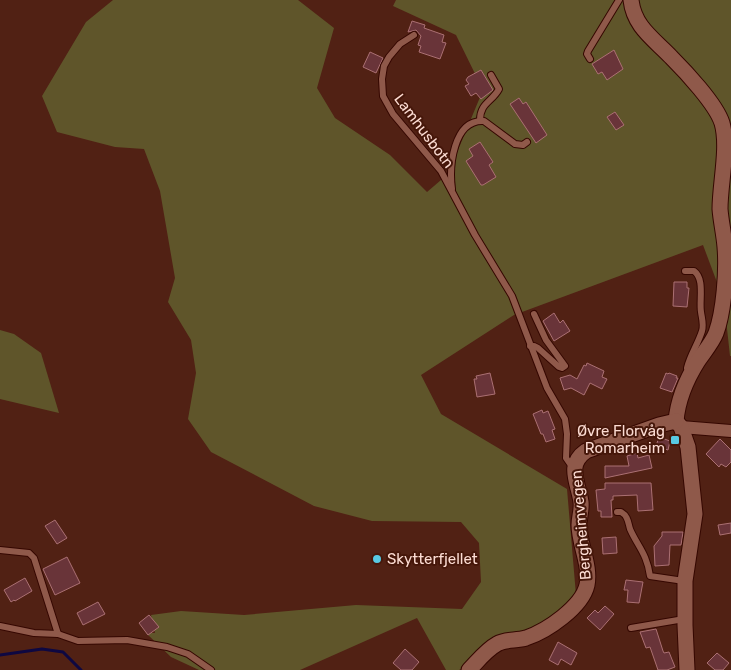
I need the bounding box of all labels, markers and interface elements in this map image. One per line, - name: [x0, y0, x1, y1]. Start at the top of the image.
- street label: Lamhusbotn: [390, 90, 458, 172]
- place label: Øvre Florvåg Romarheim: [577, 422, 665, 457]
- marker: Øvre Florvåg Romarheim: [669, 434, 681, 446]
- street label: Bergheimvegen: [567, 469, 595, 581]
- place label: Skytterfjellet: [387, 550, 478, 568]
- marker: Skytterfjellet: [371, 553, 383, 565]

